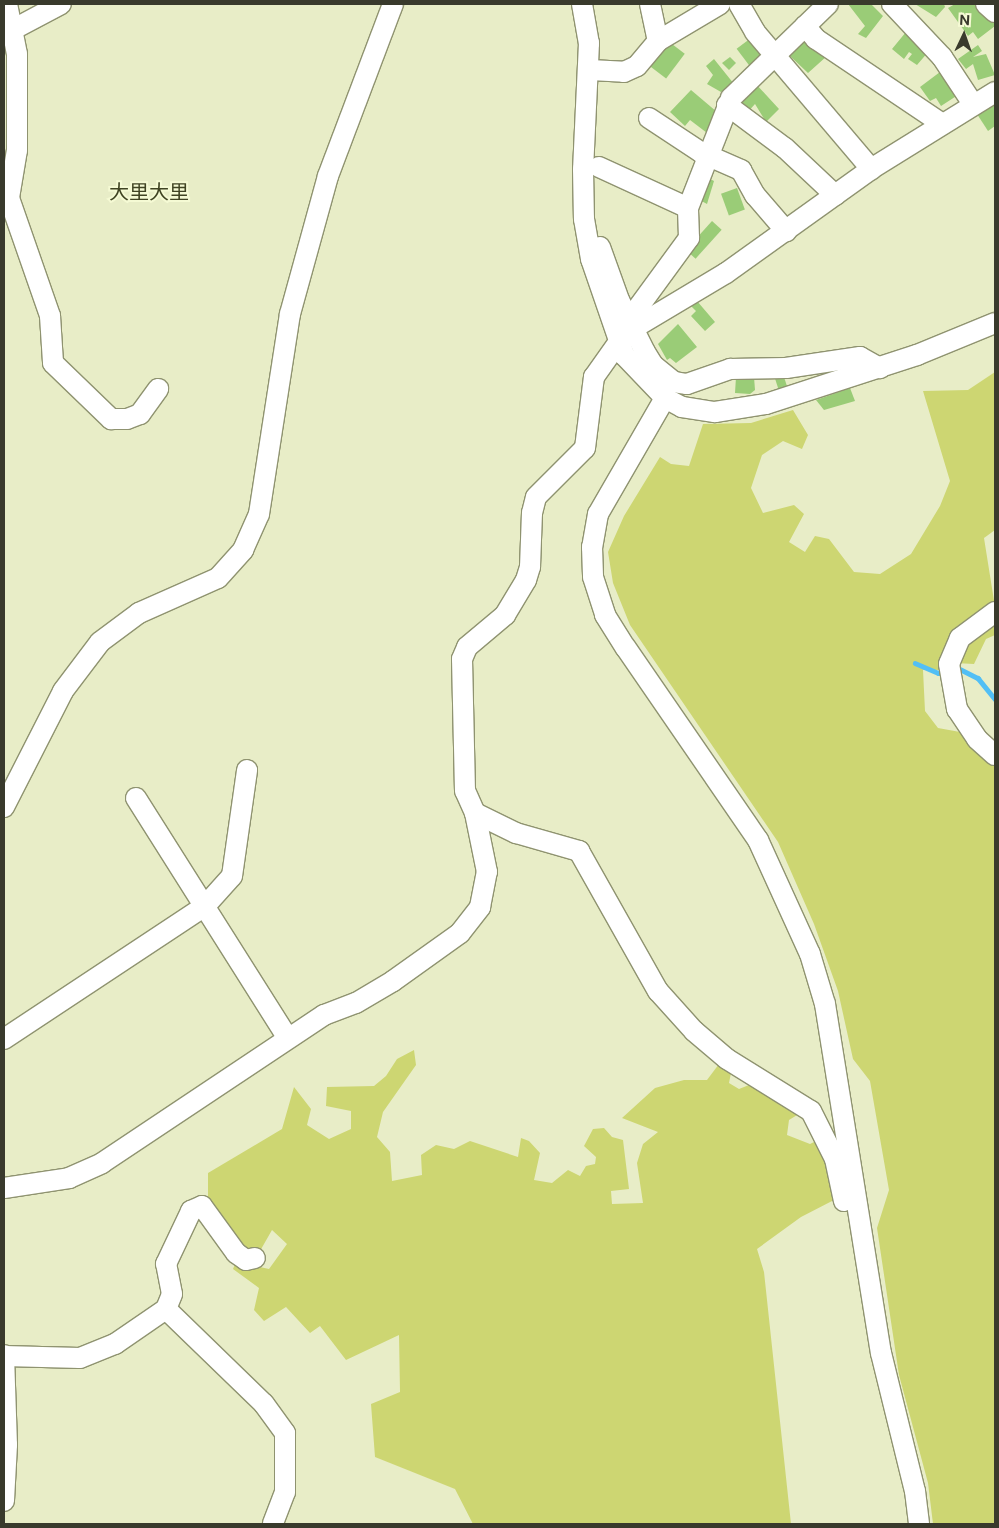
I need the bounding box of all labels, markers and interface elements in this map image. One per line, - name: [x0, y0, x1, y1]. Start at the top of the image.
- north arrow: [939, 10, 989, 60]
- text: N: [959, 12, 971, 28]
- district label: 大里大里: [109, 180, 189, 204]

